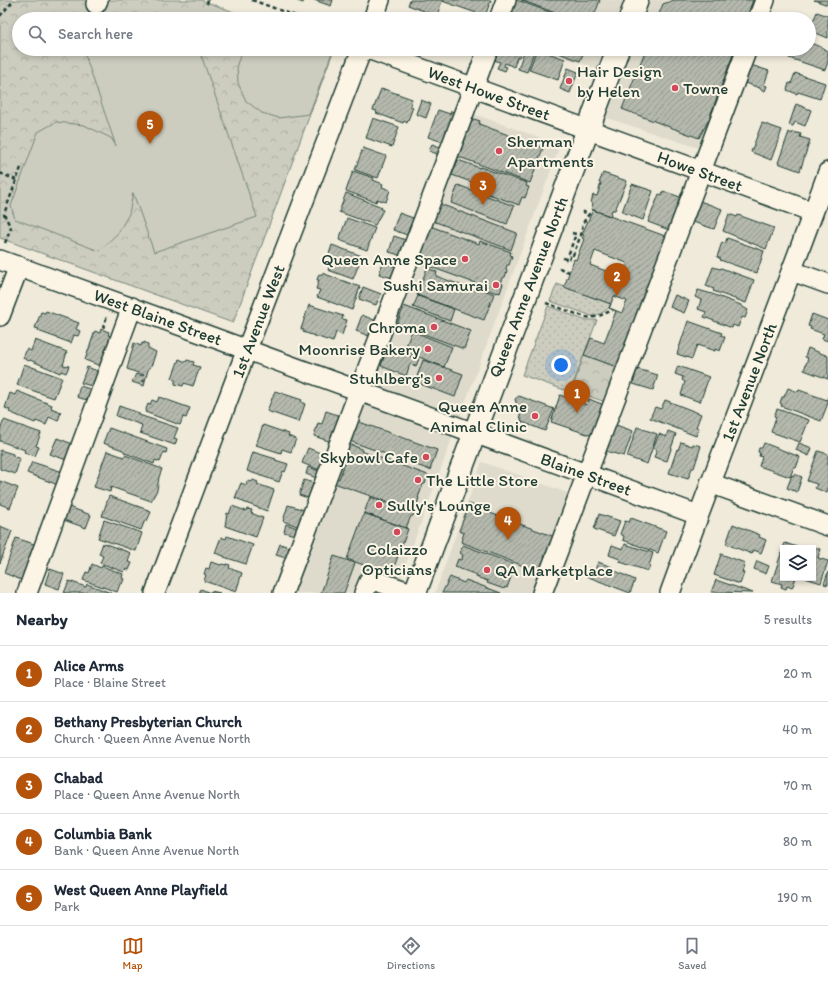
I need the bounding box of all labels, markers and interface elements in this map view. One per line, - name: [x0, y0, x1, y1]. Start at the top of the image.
- search box: [12, 12, 816, 56]
- icon: search: [26, 23, 48, 45]
- text: Search here: [58, 25, 133, 43]
- place label: Hair Design by Helen: [577, 61, 662, 101]
- street label: West Howe Street: [425, 62, 553, 124]
- marker: Hair Design by Helen: [564, 76, 574, 86]
- place label: Towne: [683, 78, 728, 98]
- marker: Towne: [670, 83, 680, 93]
- pin: 5: [137, 111, 163, 144]
- place label: Sherman Apartments: [507, 131, 594, 171]
- marker: Sherman Apartments: [494, 146, 504, 156]
- street label: Howe Street: [655, 146, 745, 196]
- pin: 3: [470, 172, 496, 205]
- street label: Queen Anne Avenue North: [484, 193, 572, 380]
- place label: Queen Anne Space: [321, 249, 457, 269]
- marker: Queen Anne Space: [460, 254, 470, 264]
- street label: 1st Avenue West: [227, 262, 289, 380]
- pin: 2: [604, 263, 630, 296]
- place label: Sushi Samurai: [383, 275, 488, 295]
- marker: Sushi Samurai: [491, 280, 501, 290]
- street label: West Blaine Street: [91, 285, 225, 349]
- place label: Chroma: [368, 317, 426, 337]
- street label: 1st Avenue North: [717, 319, 781, 444]
- marker: Chroma: [429, 322, 439, 332]
- place label: Moonrise Bakery: [299, 339, 420, 359]
- marker: Moonrise Bakery: [423, 344, 433, 354]
- your location: [551, 355, 571, 375]
- place label: Stuhlberg's: [349, 368, 431, 388]
- marker: Stuhlberg's: [434, 373, 444, 383]
- pin: 1: [564, 380, 590, 413]
- place label: Queen Anne Animal Clinic: [430, 396, 527, 436]
- marker: Queen Anne Animal Clinic: [530, 411, 540, 421]
- place label: Skybowl Cafe: [320, 447, 418, 467]
- street label: Blaine Street: [538, 448, 635, 500]
- marker: Skybowl Cafe: [421, 452, 431, 462]
- place label: The Little Store: [426, 470, 538, 490]
- marker: The Little Store: [413, 475, 423, 485]
- place label: Sully's Lounge: [387, 495, 491, 515]
- marker: Sully's Lounge: [374, 500, 384, 510]
- pin: 4: [495, 507, 521, 540]
- marker: Colaizzo Opticians: [392, 527, 402, 537]
- place label: Colaizzo Opticians: [362, 539, 432, 579]
- map controls: [780, 545, 816, 581]
- button: layers: [780, 545, 816, 581]
- place label: QA Marketplace: [495, 560, 613, 580]
- marker: QA Marketplace: [482, 565, 492, 575]
- text: Nearby: [16, 609, 68, 629]
- text: 5 results: [764, 612, 812, 627]
- text: Alice Arms: [54, 657, 124, 675]
- text: 1: [26, 666, 32, 681]
- text: 20 m: [783, 666, 812, 681]
- text: Place · Blaine Street: [54, 675, 166, 690]
- text: Bethany Presbyterian Church: [54, 713, 242, 731]
- text: 2: [26, 722, 32, 737]
- text: 40 m: [782, 722, 812, 737]
- text: Church · Queen Anne Avenue North: [54, 731, 250, 746]
- text: Chabad: [54, 769, 103, 787]
- text: 3: [25, 778, 33, 793]
- text: 70 m: [784, 778, 812, 793]
- text: Place · Queen Anne Avenue North: [54, 787, 240, 802]
- text: Columbia Bank: [54, 825, 152, 843]
- text: 4: [25, 834, 33, 849]
- text: 80 m: [783, 834, 812, 849]
- text: Bank · Queen Anne Avenue North: [54, 843, 239, 858]
- text: West Queen Anne Playfield: [54, 881, 228, 899]
- text: 5: [26, 890, 32, 905]
- text: 190 m: [777, 890, 812, 905]
- text: Park: [54, 899, 80, 914]
- tab: Map: [122, 935, 144, 972]
- tab: Directions: [387, 935, 435, 972]
- tab: Saved: [678, 935, 706, 972]

